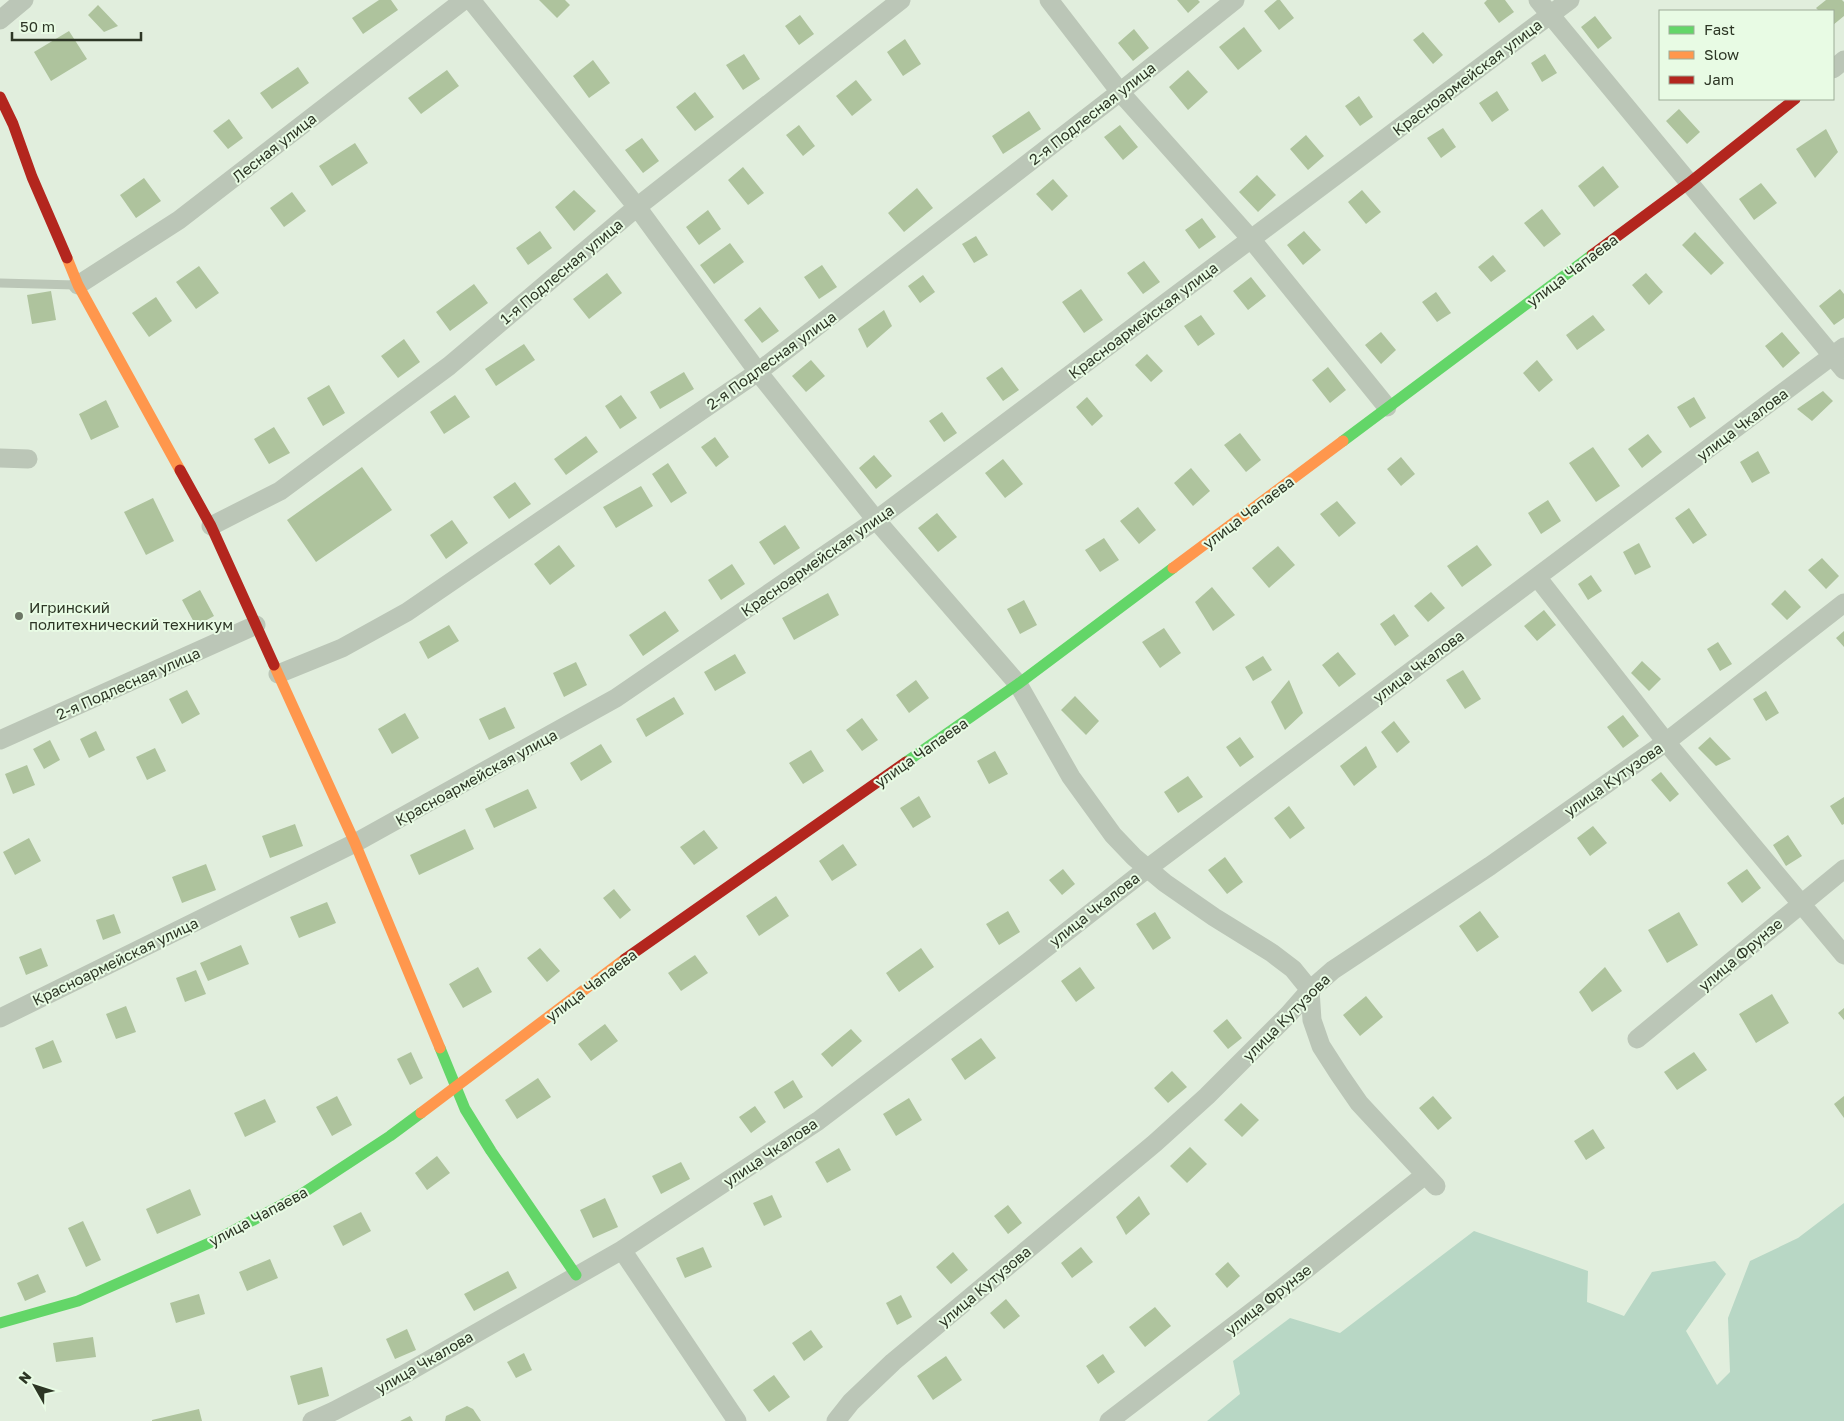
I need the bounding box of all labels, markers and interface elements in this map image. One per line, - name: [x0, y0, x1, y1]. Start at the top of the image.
- scale bar: [12, 10, 141, 42]
- legend: [1659, 10, 1834, 100]
- street label: Красноармейская улица: [1389, 15, 1545, 139]
- text: 50 m: [20, 17, 55, 35]
- text: Fast: [1704, 20, 1735, 38]
- text: Slow: [1704, 45, 1739, 63]
- street label: 2-я Подлесная улица: [1025, 58, 1159, 168]
- text: Jam: [1704, 70, 1734, 88]
- street label: Лесная улица: [228, 109, 320, 185]
- street label: 1-я Подлесная улица: [496, 215, 626, 327]
- street label: улица Чапаева: [1523, 230, 1621, 310]
- street label: Красноармейская улица: [1065, 258, 1221, 382]
- street label: 2-я Подлесная улица: [703, 307, 839, 413]
- street label: улица Чкалова: [1693, 384, 1791, 464]
- street label: улица Чапаева: [1199, 472, 1297, 552]
- street label: Красноармейская улица: [737, 500, 897, 620]
- place label: Игринский политехнический техникум: [29, 598, 233, 633]
- marker: Игринский политехнический техникум: [13, 610, 25, 622]
- street label: улица Чкалова: [1369, 626, 1467, 706]
- street label: 2-я Подлесная улица: [53, 643, 203, 723]
- street label: улица Чапаева: [871, 713, 971, 791]
- street label: Красноармейская улица: [392, 725, 560, 829]
- street label: улица Кутузова: [1560, 738, 1666, 820]
- street label: улица Чкалова: [1045, 868, 1143, 950]
- street label: Красноармейская улица: [29, 913, 201, 1009]
- street label: улица Фрунзе: [1695, 914, 1786, 994]
- street label: улица Чапаева: [542, 945, 640, 1025]
- street label: улица Кутузова: [1239, 970, 1333, 1064]
- street label: улица Чкалова: [720, 1114, 820, 1190]
- street label: улица Чапаева: [205, 1182, 311, 1250]
- street label: улица Кутузова: [934, 1242, 1034, 1330]
- street label: улица Фрунзе: [1222, 1260, 1315, 1338]
- street label: улица Чкалова: [372, 1327, 476, 1397]
- north arrow: [10, 1361, 60, 1411]
- text: N: [15, 1368, 34, 1387]

